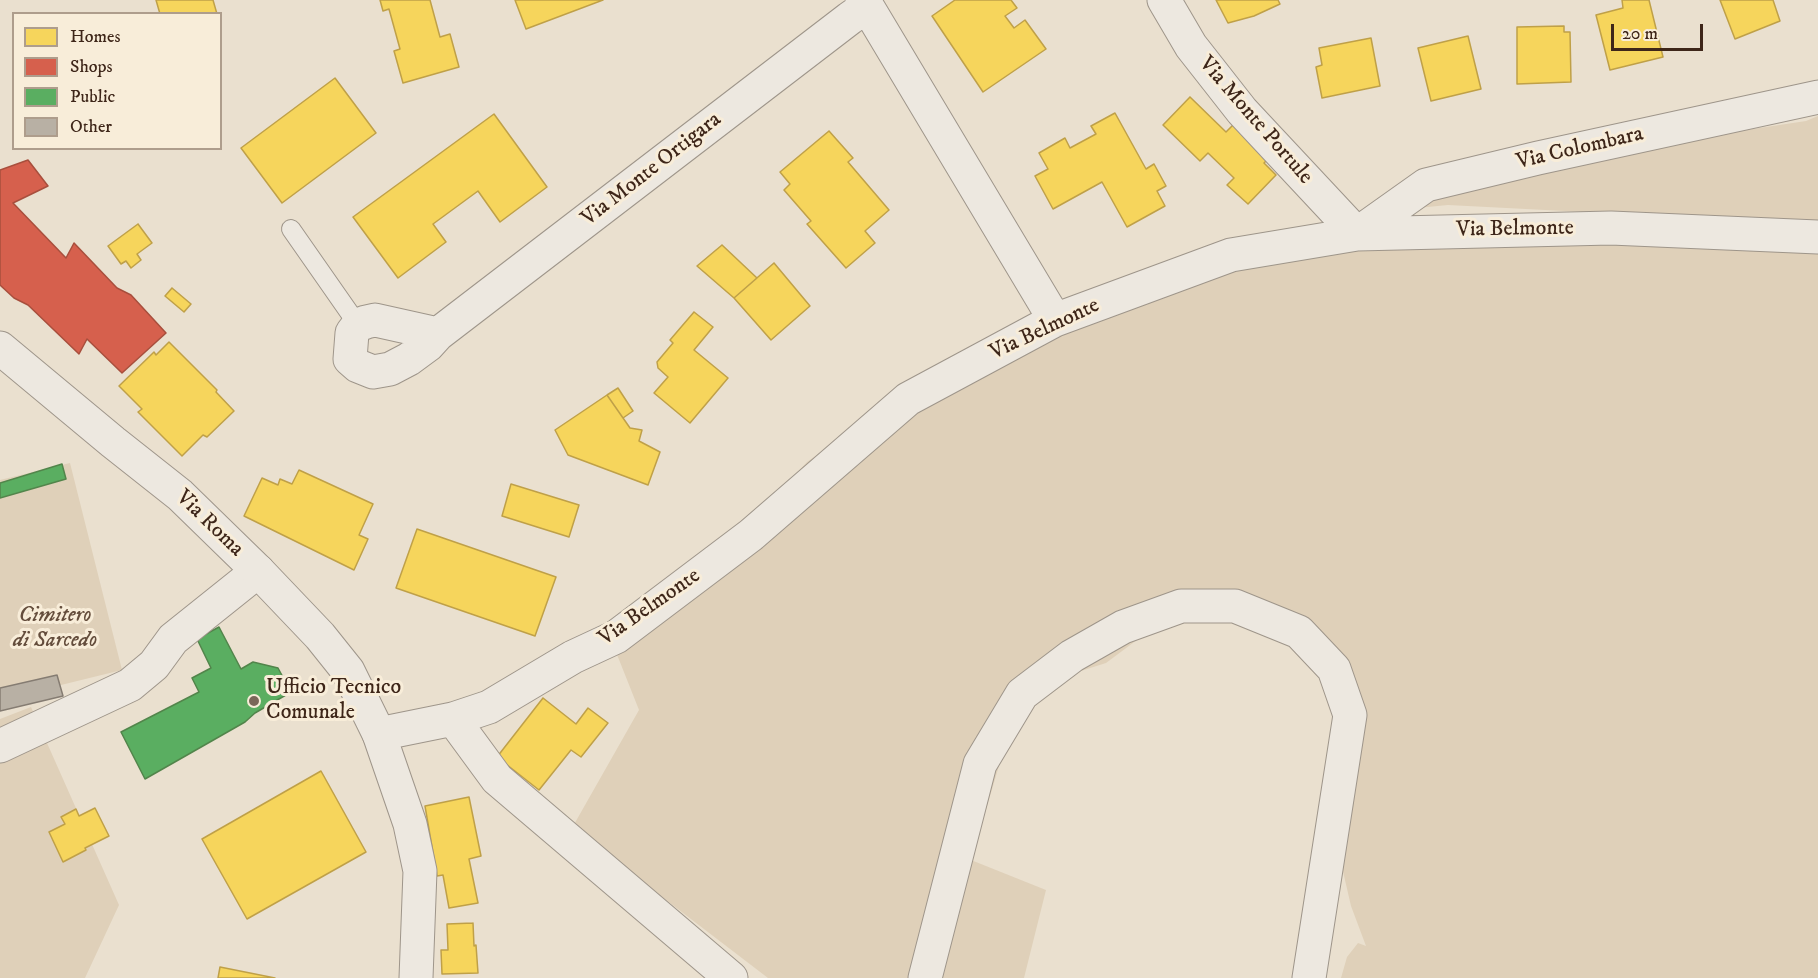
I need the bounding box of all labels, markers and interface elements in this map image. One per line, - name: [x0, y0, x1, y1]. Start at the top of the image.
- legend: [12, 12, 222, 150]
- scale bar: [1614, 12, 1706, 50]
- text: 20 m: [1622, 23, 1658, 45]
- text: Homes: [70, 26, 121, 48]
- street label: Via Monte Portule: [1192, 52, 1318, 190]
- text: Shops: [70, 56, 113, 78]
- text: Public: [70, 86, 115, 108]
- street label: Via Monte Ortigara: [577, 107, 727, 233]
- text: Other: [70, 116, 112, 138]
- street label: Via Colombara: [1514, 122, 1646, 176]
- street label: Via Belmonte: [1456, 216, 1574, 244]
- street label: Via Belmonte: [986, 293, 1104, 367]
- street label: Via Roma: [169, 485, 249, 563]
- street label: Via Belmonte: [594, 563, 706, 653]
- park label: Cimitero di Sarcedo: [13, 603, 97, 654]
- place label: Ufficio Tecnico Comunale: [266, 675, 401, 726]
- marker: Ufficio Tecnico Comunale: [247, 694, 261, 708]

